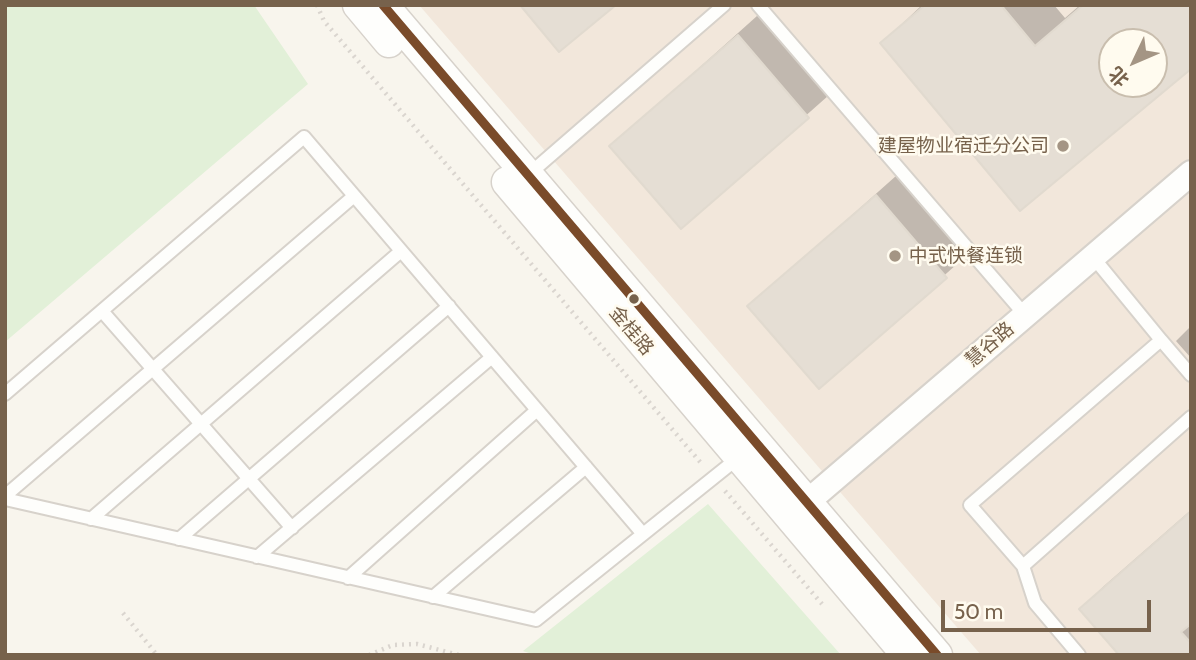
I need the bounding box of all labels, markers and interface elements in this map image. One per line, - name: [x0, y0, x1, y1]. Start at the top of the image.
- north arrow: [1098, 28, 1168, 98]
- text: 北: [1104, 62, 1134, 91]
- place label: 建屋物业宿迁分公司: [878, 135, 1049, 157]
- marker: 建屋物业宿迁分公司: [1055, 138, 1071, 154]
- place label: 中式快餐连锁: [909, 245, 1023, 267]
- marker: 中式快餐连锁: [887, 248, 903, 264]
- unlabelled marker: [627, 292, 641, 306]
- street label: 金桂路: [604, 302, 658, 360]
- street label: 慧谷路: [961, 318, 1019, 372]
- scale bar: [944, 586, 1154, 630]
- text: 50 m: [954, 599, 1003, 624]

